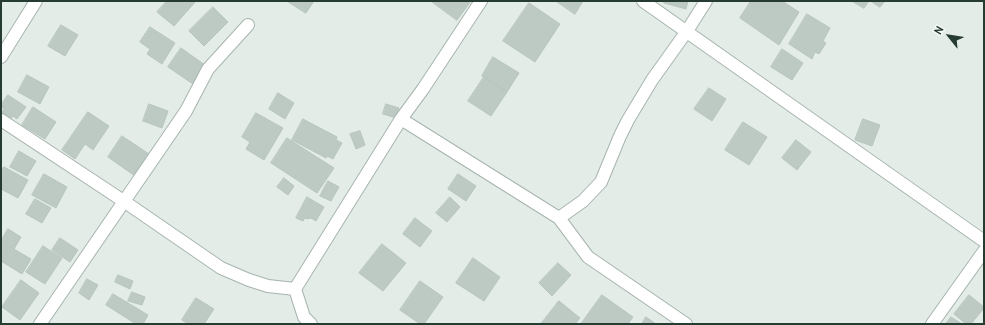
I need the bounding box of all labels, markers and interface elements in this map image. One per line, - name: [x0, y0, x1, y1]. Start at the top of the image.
- north arrow: [929, 16, 969, 56]
- text: N: [931, 23, 946, 37]

